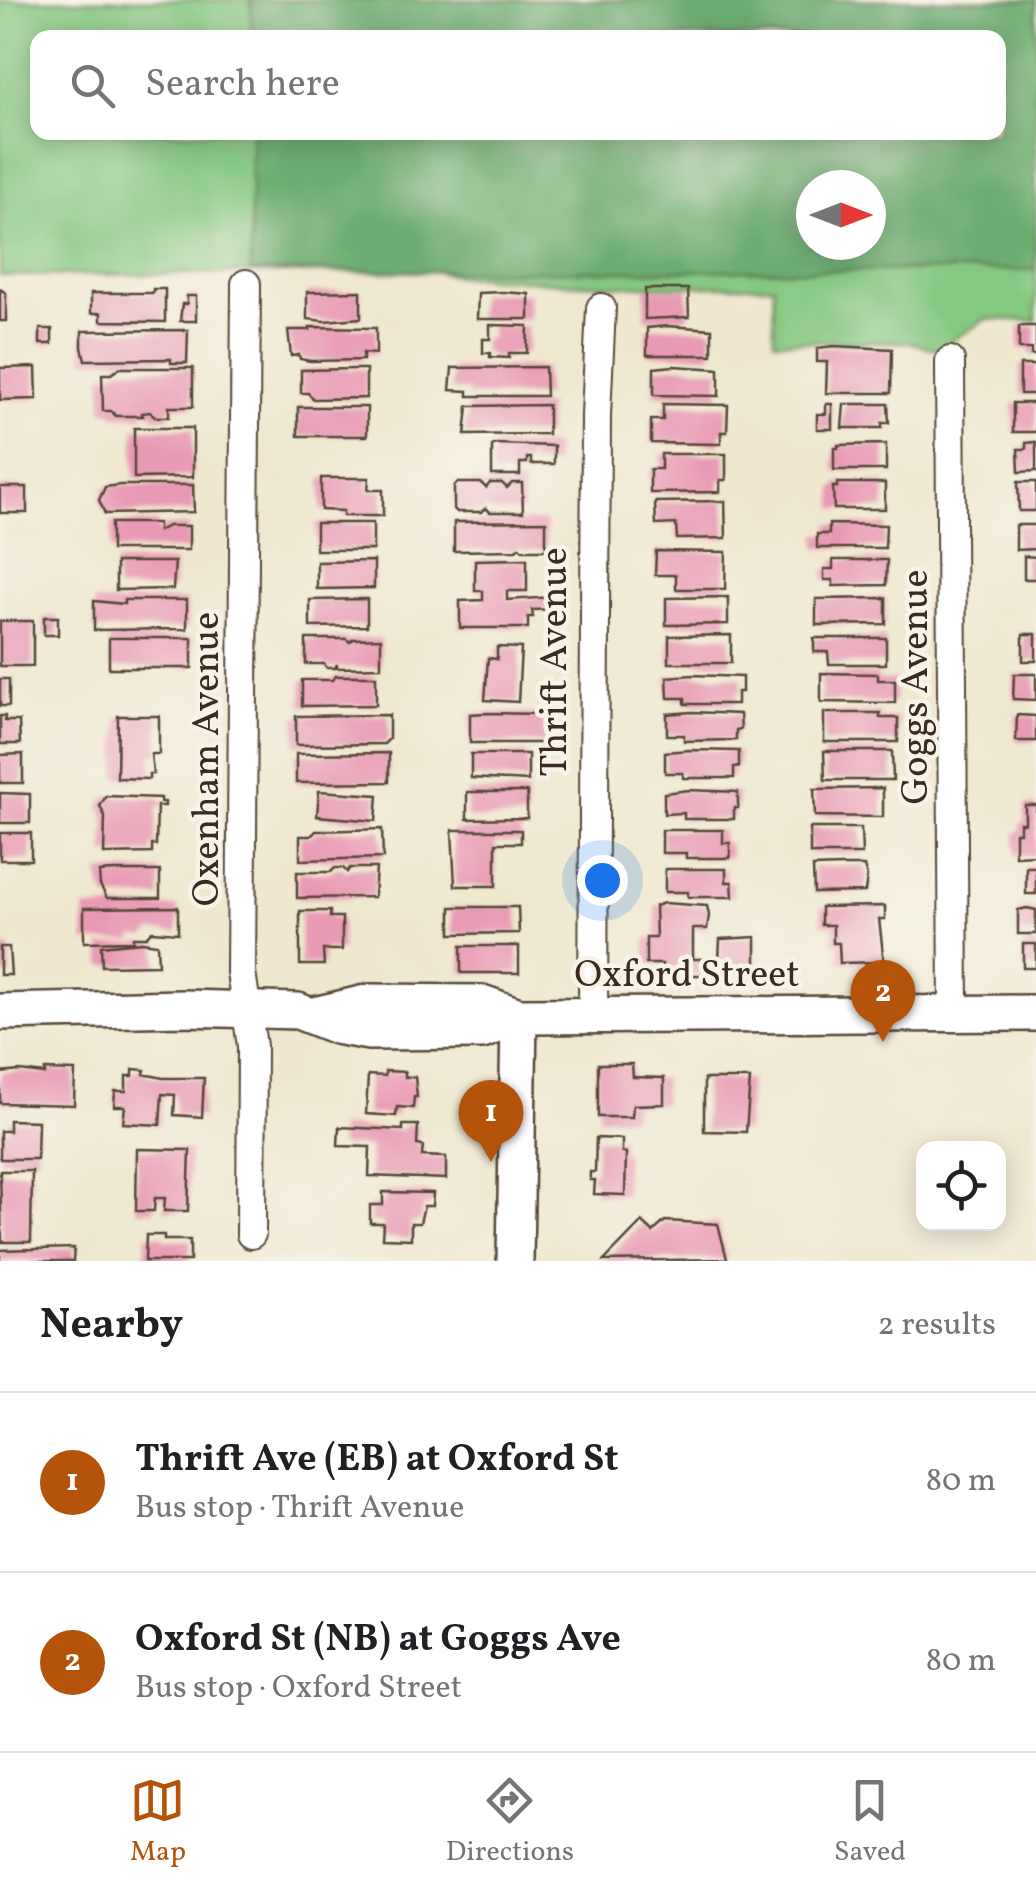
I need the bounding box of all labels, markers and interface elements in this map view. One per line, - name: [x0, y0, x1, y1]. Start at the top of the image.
- search box: [30, 30, 1006, 140]
- icon: search: [65, 58, 120, 113]
- text: Search here: [145, 59, 340, 112]
- north arrow: [796, 170, 886, 260]
- street label: Thrift Avenue: [530, 547, 583, 777]
- street label: Goggs Avenue: [891, 570, 944, 805]
- street label: Oxenham Avenue: [182, 612, 235, 906]
- your location: [577, 855, 628, 906]
- street label: Oxford Street: [574, 950, 800, 1003]
- pin: 2: [850, 960, 916, 1042]
- pin: 1: [458, 1080, 524, 1162]
- map controls: [916, 1141, 1006, 1231]
- button: locate: [916, 1141, 1006, 1231]
- text: Nearby: [40, 1297, 183, 1356]
- text: 2 results: [878, 1304, 996, 1348]
- text: Thrift Ave (EB) at Oxford St: [135, 1434, 618, 1487]
- text: 1: [66, 1460, 79, 1504]
- text: 80 m: [926, 1460, 996, 1504]
- text: Bus stop · Thrift Avenue: [135, 1487, 464, 1531]
- text: Oxford St (NB) at Goggs Ave: [135, 1614, 621, 1667]
- text: 2: [64, 1640, 81, 1684]
- text: 80 m: [926, 1640, 996, 1684]
- text: Bus stop · Oxford Street: [135, 1667, 462, 1711]
- tab: Map: [130, 1773, 186, 1872]
- tab: Directions: [446, 1773, 574, 1872]
- tab: Saved: [834, 1773, 906, 1872]

